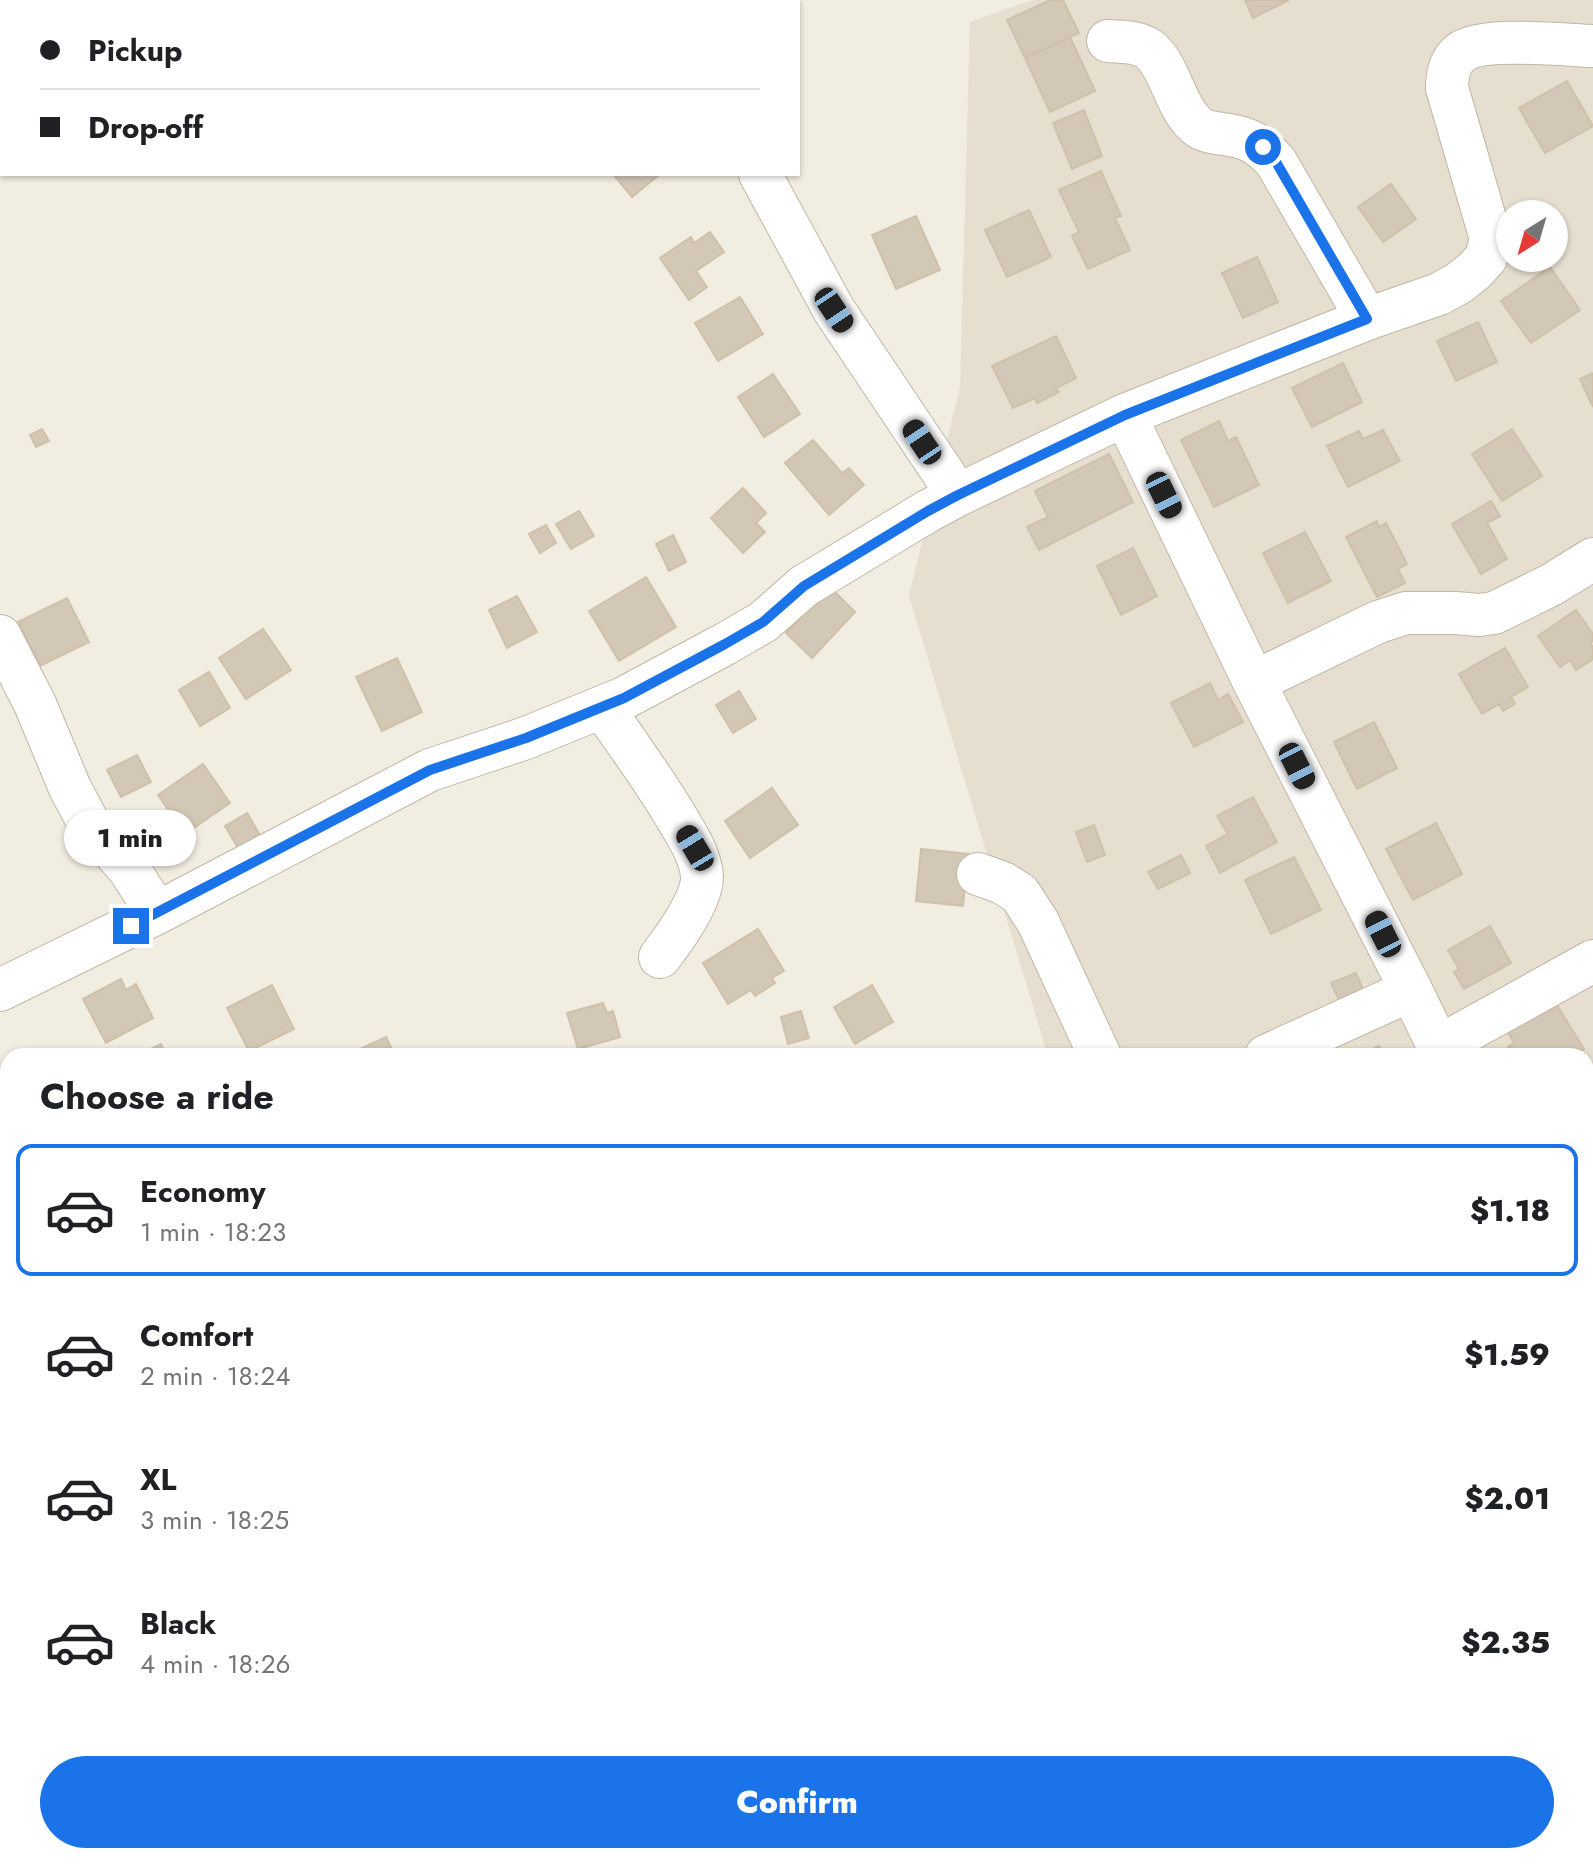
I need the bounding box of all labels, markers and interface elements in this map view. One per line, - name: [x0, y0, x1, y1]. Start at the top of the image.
- text: Pickup: [88, 29, 183, 72]
- text: Drop-off: [88, 106, 203, 149]
- route start: [1245, 129, 1281, 165]
- north arrow: [1496, 200, 1568, 272]
- map controls: [1496, 200, 1568, 272]
- car: [811, 283, 857, 337]
- car: [899, 415, 945, 469]
- car: [1143, 468, 1185, 522]
- car: [1275, 739, 1319, 793]
- callout: 1 min: [65, 810, 197, 866]
- text: 1 min: [97, 819, 163, 857]
- car: [672, 821, 718, 875]
- car: [1361, 907, 1405, 961]
- route end: [113, 908, 149, 944]
- text: Choose a ride: [40, 1070, 274, 1122]
- text: Economy: [140, 1170, 266, 1213]
- icon: car: [44, 1174, 116, 1246]
- text: $1.18: [1470, 1189, 1550, 1232]
- text: 1 min · 18:23: [140, 1213, 286, 1251]
- text: Comfort: [140, 1314, 253, 1357]
- icon: car: [44, 1318, 116, 1390]
- text: $1.59: [1464, 1333, 1550, 1376]
- text: 2 min · 18:24: [140, 1357, 290, 1395]
- text: XL: [140, 1458, 176, 1501]
- icon: car: [44, 1462, 116, 1534]
- text: $2.01: [1464, 1477, 1550, 1520]
- text: 3 min · 18:25: [140, 1501, 289, 1539]
- text: Black: [140, 1602, 216, 1645]
- icon: car: [44, 1606, 116, 1678]
- text: $2.35: [1461, 1621, 1550, 1664]
- text: 4 min · 18:26: [140, 1645, 291, 1683]
- button: Confirm: [40, 1756, 1554, 1848]

